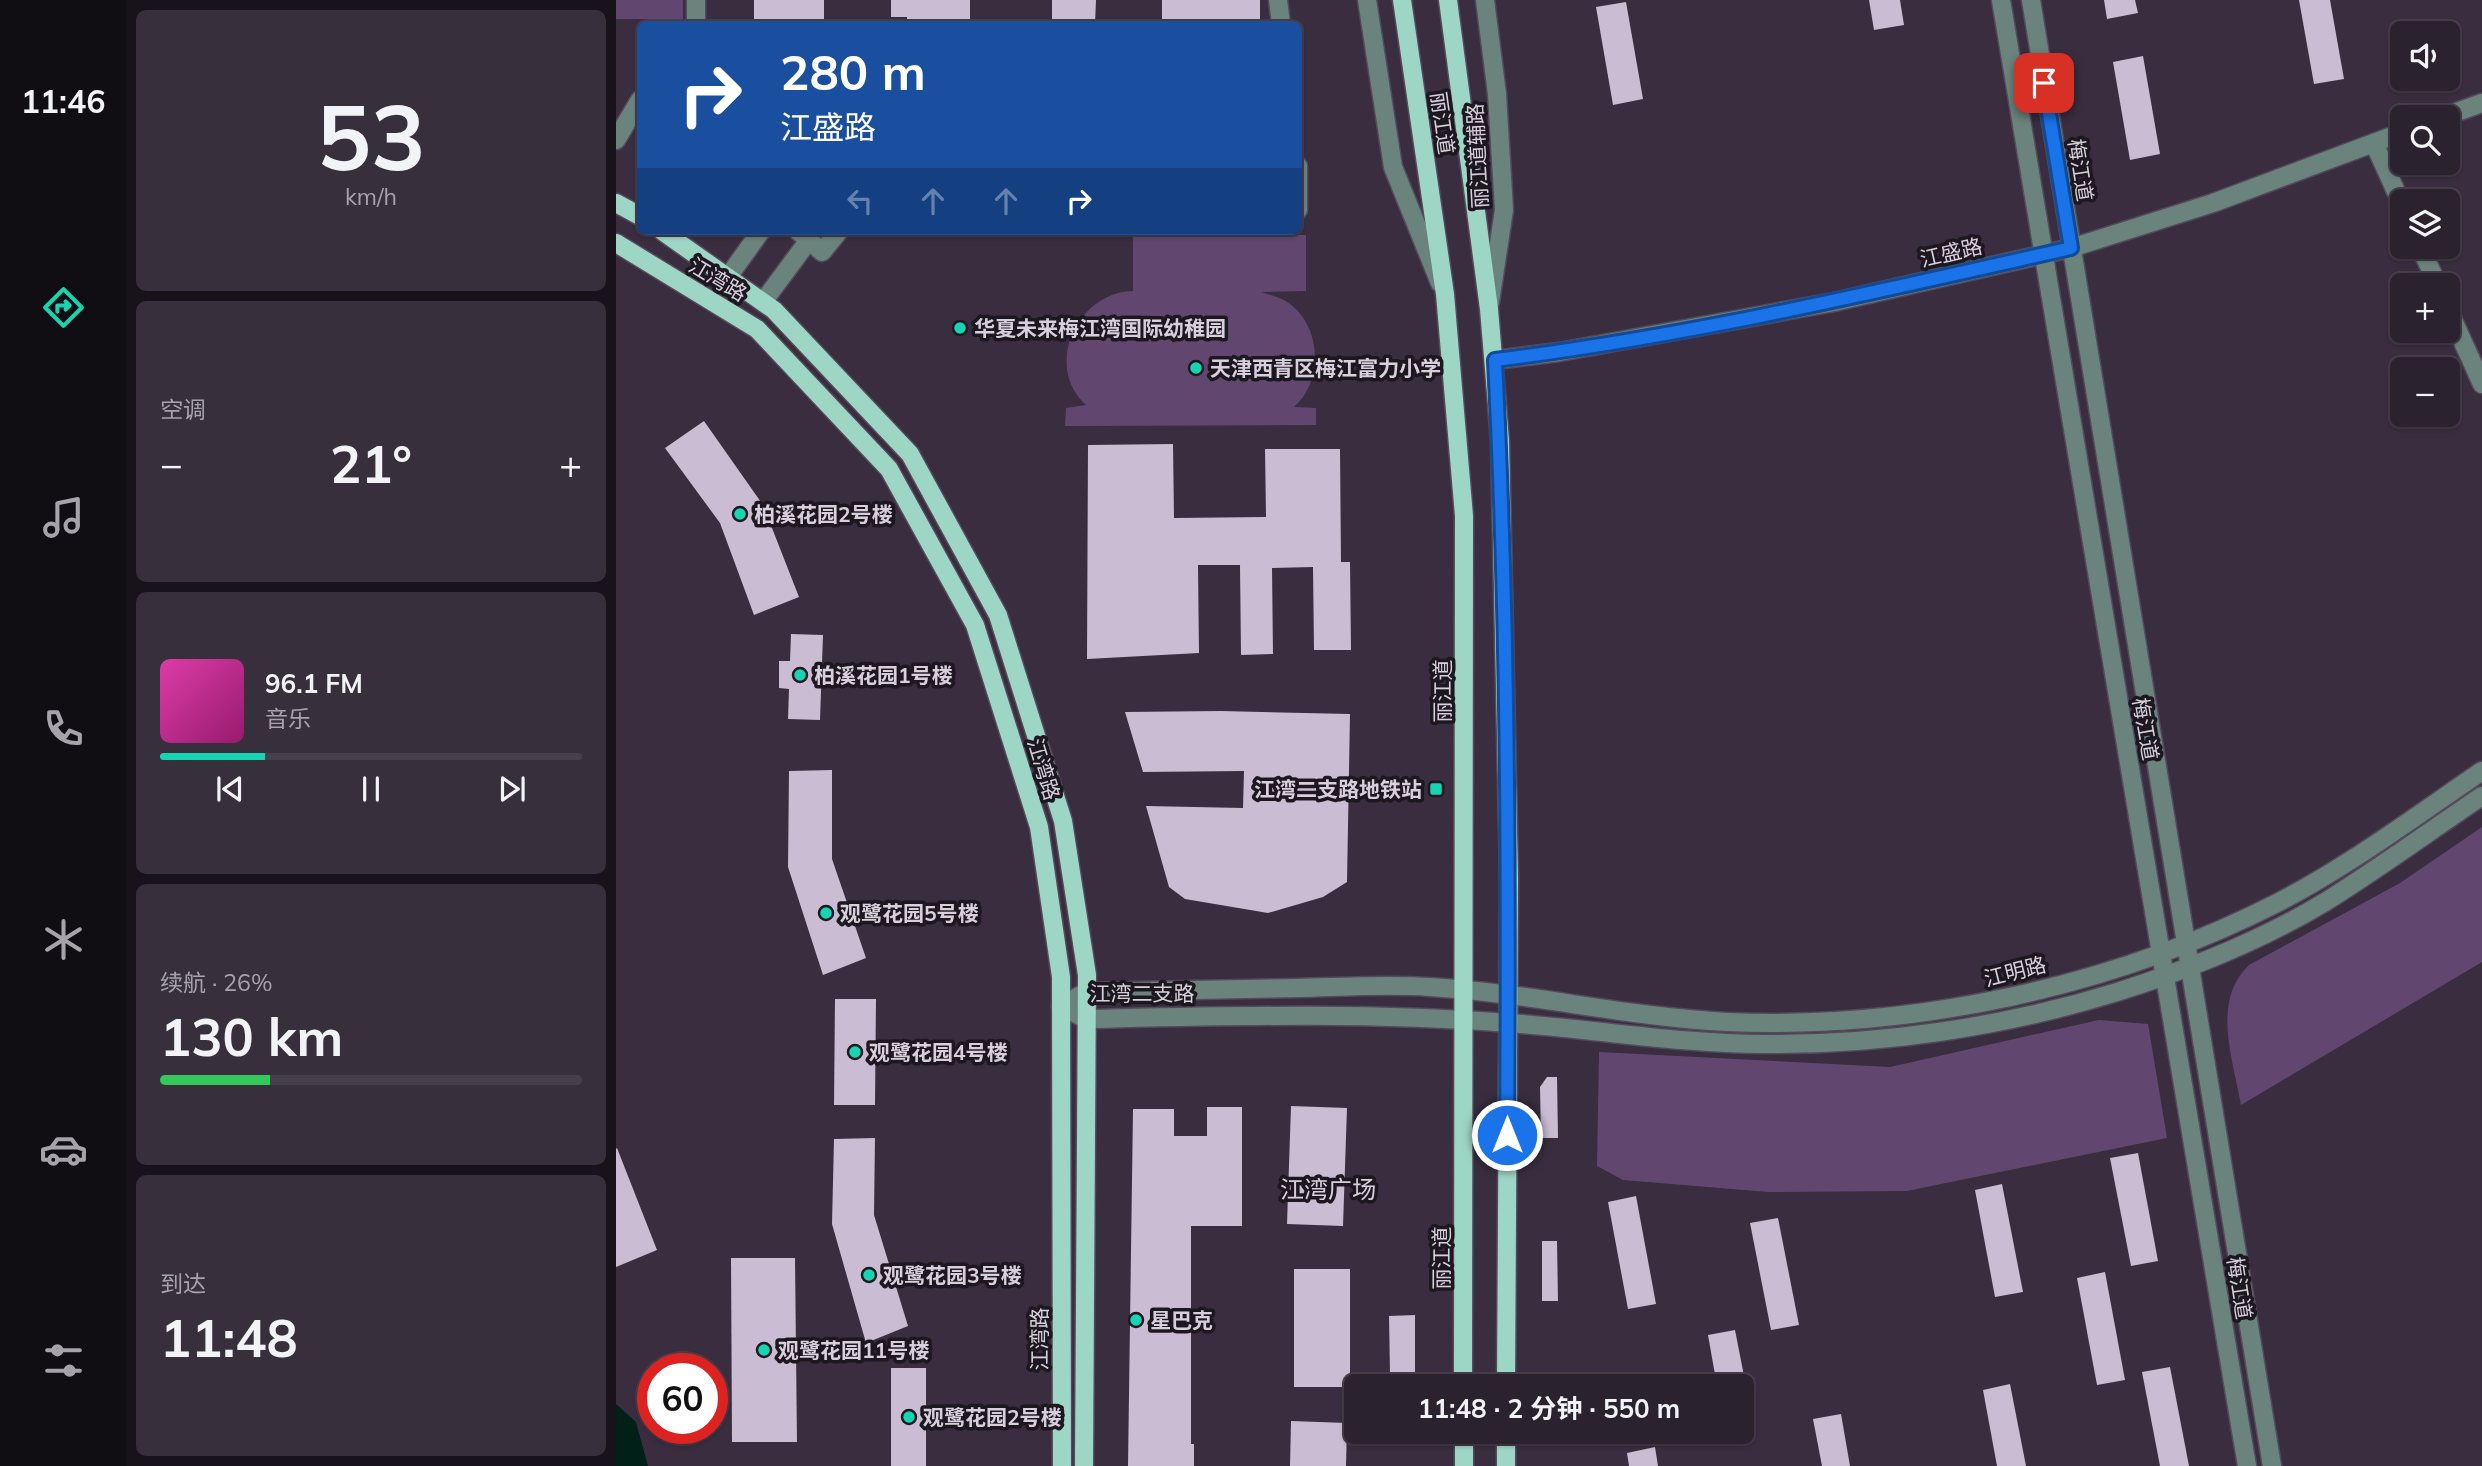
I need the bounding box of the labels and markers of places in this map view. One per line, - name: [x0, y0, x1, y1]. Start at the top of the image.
- pin: [2014, 53, 2074, 113]
- place label: 华夏未来梅江湾国际幼稚园: [974, 315, 1226, 341]
- marker: 华夏未来梅江湾国际幼稚园: [952, 320, 968, 336]
- place label: 天津西青区梅江富力小学: [1210, 355, 1441, 381]
- marker: 天津西青区梅江富力小学: [1188, 360, 1204, 376]
- place label: 柏溪花园2号楼: [754, 501, 893, 527]
- marker: 柏溪花园2号楼: [732, 506, 748, 522]
- place label: 柏溪花园1号楼: [814, 662, 953, 688]
- marker: 柏溪花园1号楼: [792, 667, 808, 683]
- place label: 江湾二支路地铁站: [1254, 776, 1422, 802]
- marker: 江湾二支路地铁站: [1428, 781, 1444, 797]
- place label: 观鹭花园5号楼: [840, 900, 979, 926]
- marker: 观鹭花园5号楼: [818, 905, 834, 921]
- place label: 观鹭花园4号楼: [869, 1039, 1008, 1065]
- marker: 观鹭花园4号楼: [847, 1044, 863, 1060]
- place label: 观鹭花园3号楼: [883, 1262, 1022, 1288]
- marker: 观鹭花园3号楼: [861, 1267, 877, 1283]
- place label: 星巴克: [1150, 1307, 1213, 1333]
- marker: 星巴克: [1128, 1312, 1144, 1328]
- place label: 观鹭花园11号楼: [778, 1337, 929, 1363]
- marker: 观鹭花园11号楼: [756, 1342, 772, 1358]
- place label: 观鹭花园2号楼: [923, 1404, 1062, 1430]
- marker: 观鹭花园2号楼: [901, 1409, 917, 1425]

